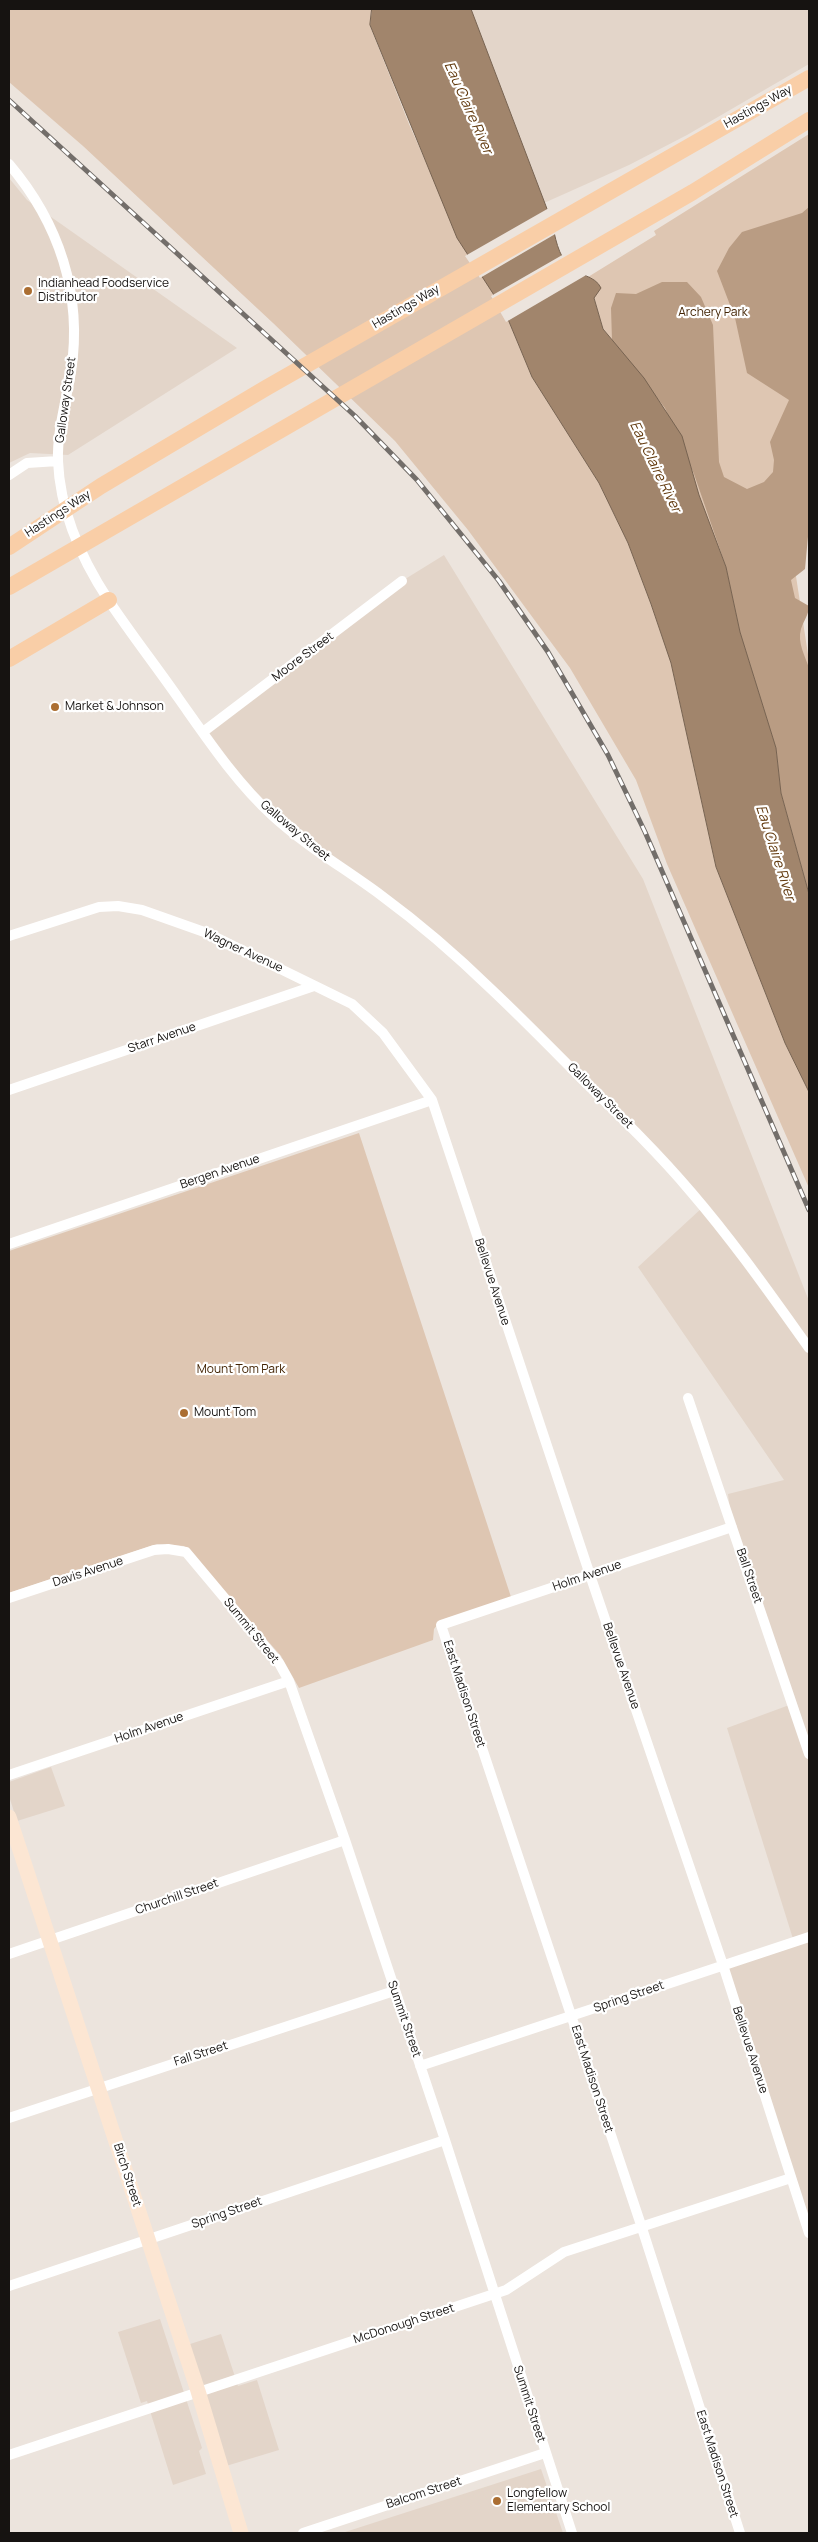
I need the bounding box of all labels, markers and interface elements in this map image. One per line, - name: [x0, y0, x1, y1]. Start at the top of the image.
- water label: Eau Claire River: [440, 59, 496, 157]
- street label: Hastings Way: [722, 83, 794, 131]
- place label: Indianhead Foodservice Distributor: [38, 277, 169, 305]
- street label: Hastings Way: [370, 282, 442, 332]
- marker: Indianhead Foodservice Distributor: [22, 285, 34, 297]
- park label: Archery Park: [678, 306, 748, 320]
- street label: Galloway Street: [53, 356, 79, 444]
- water label: Eau Claire River: [626, 419, 684, 515]
- street label: Hastings Way: [23, 488, 93, 540]
- street label: Moore Street: [269, 629, 337, 685]
- place label: Market & Johnson: [65, 700, 164, 714]
- marker: Market & Johnson: [49, 701, 61, 713]
- street label: Galloway Street: [257, 798, 333, 864]
- water label: Eau Claire River: [752, 803, 798, 903]
- street label: Wagner Avenue: [201, 926, 285, 976]
- street label: Starr Avenue: [126, 1020, 198, 1056]
- street label: Galloway Street: [564, 1060, 636, 1132]
- street label: Bergen Avenue: [178, 1152, 262, 1192]
- street label: Bellevue Avenue: [471, 1237, 513, 1327]
- park label: Mount Tom Park: [197, 1363, 285, 1377]
- place label: Mount Tom: [194, 1406, 256, 1420]
- marker: Mount Tom: [178, 1407, 190, 1419]
- street label: Ball Street: [733, 1547, 765, 1605]
- street label: Davis Avenue: [51, 1554, 125, 1590]
- street label: Holm Avenue: [551, 1558, 623, 1594]
- street label: Summit Street: [220, 1595, 282, 1667]
- street label: Bellevue Avenue: [599, 1621, 643, 1711]
- street label: East Madison Street: [440, 1639, 488, 1749]
- street label: Holm Avenue: [113, 1710, 185, 1746]
- street label: Churchill Street: [134, 1876, 220, 1918]
- street label: Spring Street: [592, 1978, 666, 2016]
- street label: Summit Street: [384, 1979, 424, 2059]
- street label: Bellevue Avenue: [729, 2005, 771, 2095]
- street label: East Madison Street: [568, 2024, 616, 2134]
- street label: Fall Street: [172, 2039, 230, 2069]
- street label: Birch Street: [110, 2141, 144, 2209]
- street label: Spring Street: [190, 2194, 264, 2232]
- street label: McDonough Street: [352, 2301, 456, 2347]
- street label: Summit Street: [510, 2364, 548, 2444]
- street label: East Madison Street: [693, 2409, 741, 2519]
- street label: Balcom Street: [385, 2474, 463, 2512]
- place label: Longfellow Elementary School: [507, 2487, 610, 2515]
- marker: Longfellow Elementary School: [491, 2495, 503, 2507]

